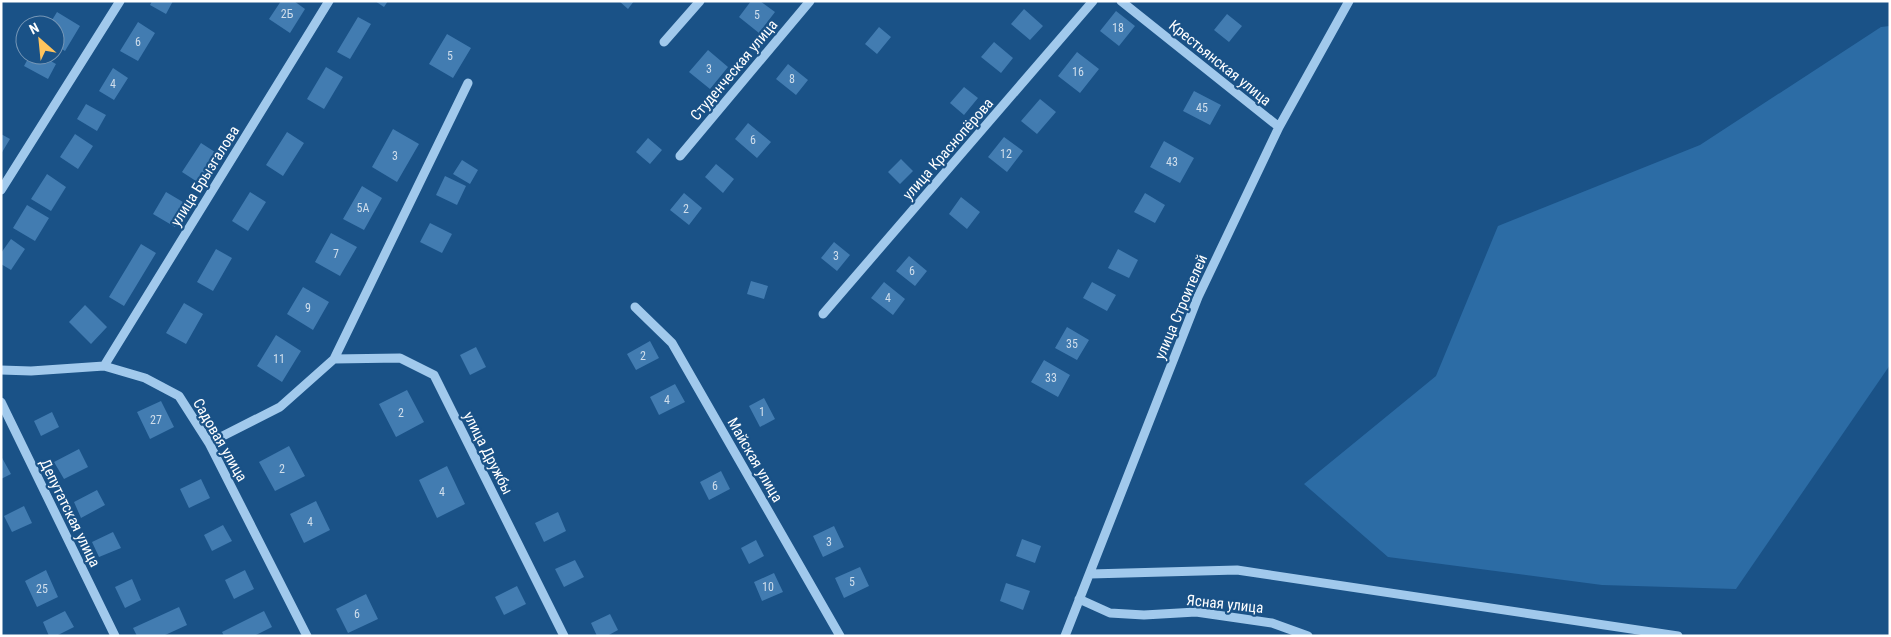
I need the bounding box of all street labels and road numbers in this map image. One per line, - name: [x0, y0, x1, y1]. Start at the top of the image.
- street label: Студенческая улица: [687, 16, 781, 124]
- street label: Крестьянская улица: [1165, 16, 1275, 110]
- street label: улица Краснопёрова: [899, 94, 997, 204]
- street label: улица Брызгалова: [167, 122, 243, 230]
- street label: улица Строителей: [1151, 252, 1211, 362]
- street label: Садовая улица: [189, 395, 251, 485]
- street label: улица Дружбы: [459, 409, 517, 497]
- street label: Майская улица: [724, 415, 786, 505]
- street label: Депутатская улица: [36, 456, 104, 570]
- street label: Ясная улица: [1186, 591, 1264, 617]

